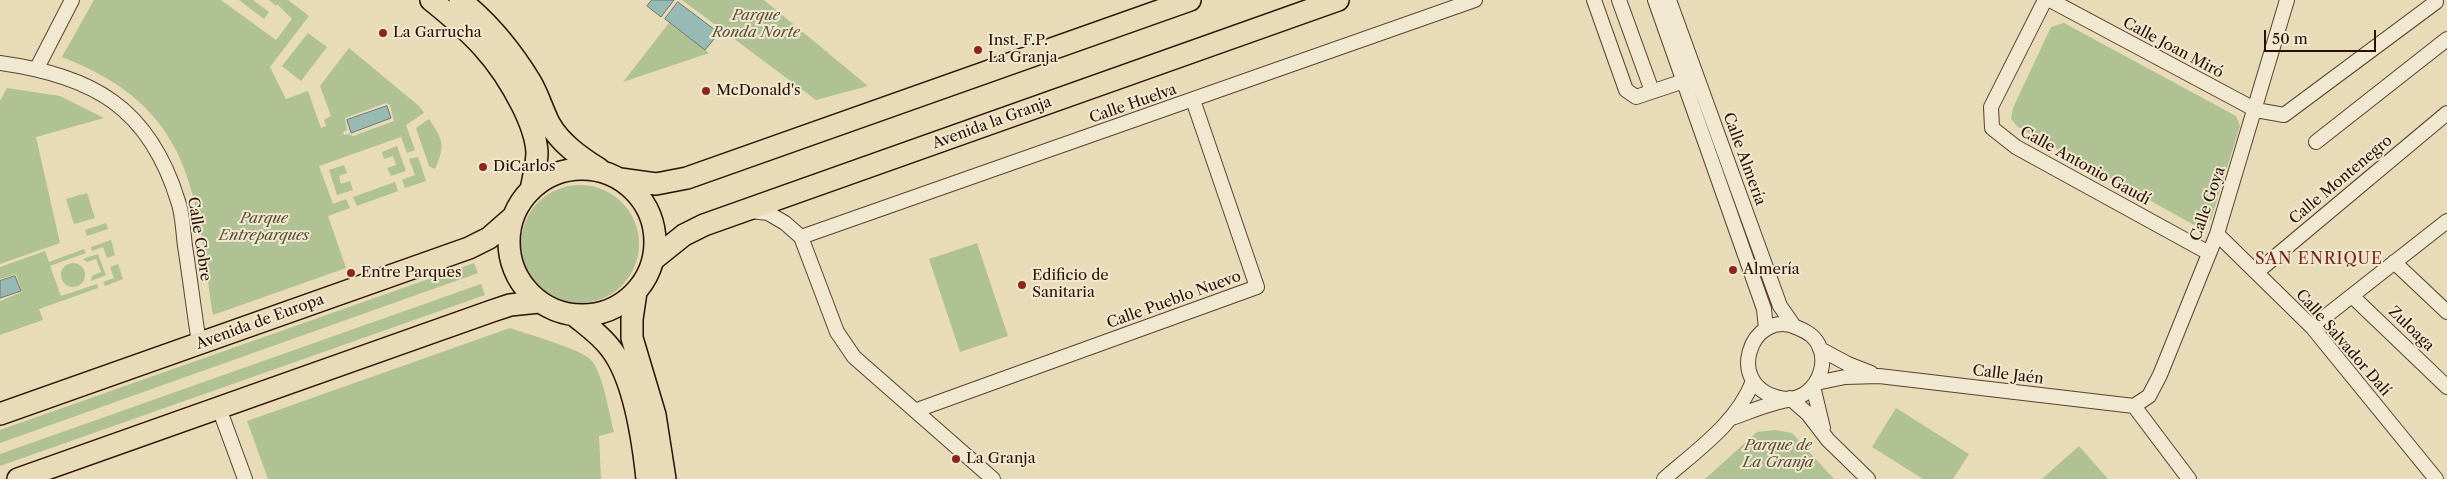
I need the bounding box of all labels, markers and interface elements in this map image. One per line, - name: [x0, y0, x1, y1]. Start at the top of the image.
- park label: Parque Ronda Norte: [712, 7, 800, 42]
- street label: Calle Joan Miró: [2120, 14, 2226, 82]
- scale bar: [2267, 20, 2380, 52]
- place label: La Garrucha: [393, 24, 482, 42]
- marker: La Garrucha: [377, 27, 389, 39]
- text: 50 m: [2272, 29, 2308, 48]
- place label: Inst. F.P. La Granja: [988, 32, 1058, 67]
- marker: Inst. F.P. La Granja: [972, 44, 984, 56]
- street label: Calle Huelva: [1087, 81, 1179, 127]
- place label: McDonald's: [716, 82, 801, 100]
- marker: McDonald's: [700, 85, 712, 97]
- street label: Avenida la Granja: [930, 93, 1054, 153]
- street label: Calle Almería: [1719, 110, 1769, 208]
- street label: Calle Antonio Gaudí: [2017, 123, 2153, 209]
- street label: Calle Montenegro: [2286, 132, 2396, 228]
- place label: DiCarlos: [493, 158, 556, 176]
- marker: DiCarlos: [477, 161, 489, 173]
- street label: Calle Goya: [2187, 164, 2229, 244]
- street label: Calle Cobre: [183, 196, 215, 282]
- park label: Parque Entreparques: [219, 210, 309, 245]
- district label: SAN ENRIQUE: [2254, 249, 2384, 269]
- place label: Almería: [1743, 261, 1800, 279]
- place label: Entre Parques: [361, 264, 462, 282]
- marker: Almería: [1727, 264, 1739, 276]
- marker: Entre Parques: [345, 267, 357, 279]
- place label: Edificio de Sanitaria: [1032, 267, 1109, 302]
- street label: Calle Pueblo Nuevo: [1105, 267, 1243, 333]
- marker: Edificio de Sanitaria: [1016, 279, 1028, 291]
- street label: Calle Salvador Dalí: [2292, 286, 2394, 400]
- street label: Avenida de Europa: [194, 290, 326, 354]
- street label: Zuloaga: [2384, 303, 2438, 355]
- street label: Calle Jaén: [1971, 362, 2045, 388]
- park label: Parque de La Granja: [1742, 437, 1814, 472]
- place label: La Granja: [966, 450, 1036, 468]
- marker: La Granja: [950, 453, 962, 465]

